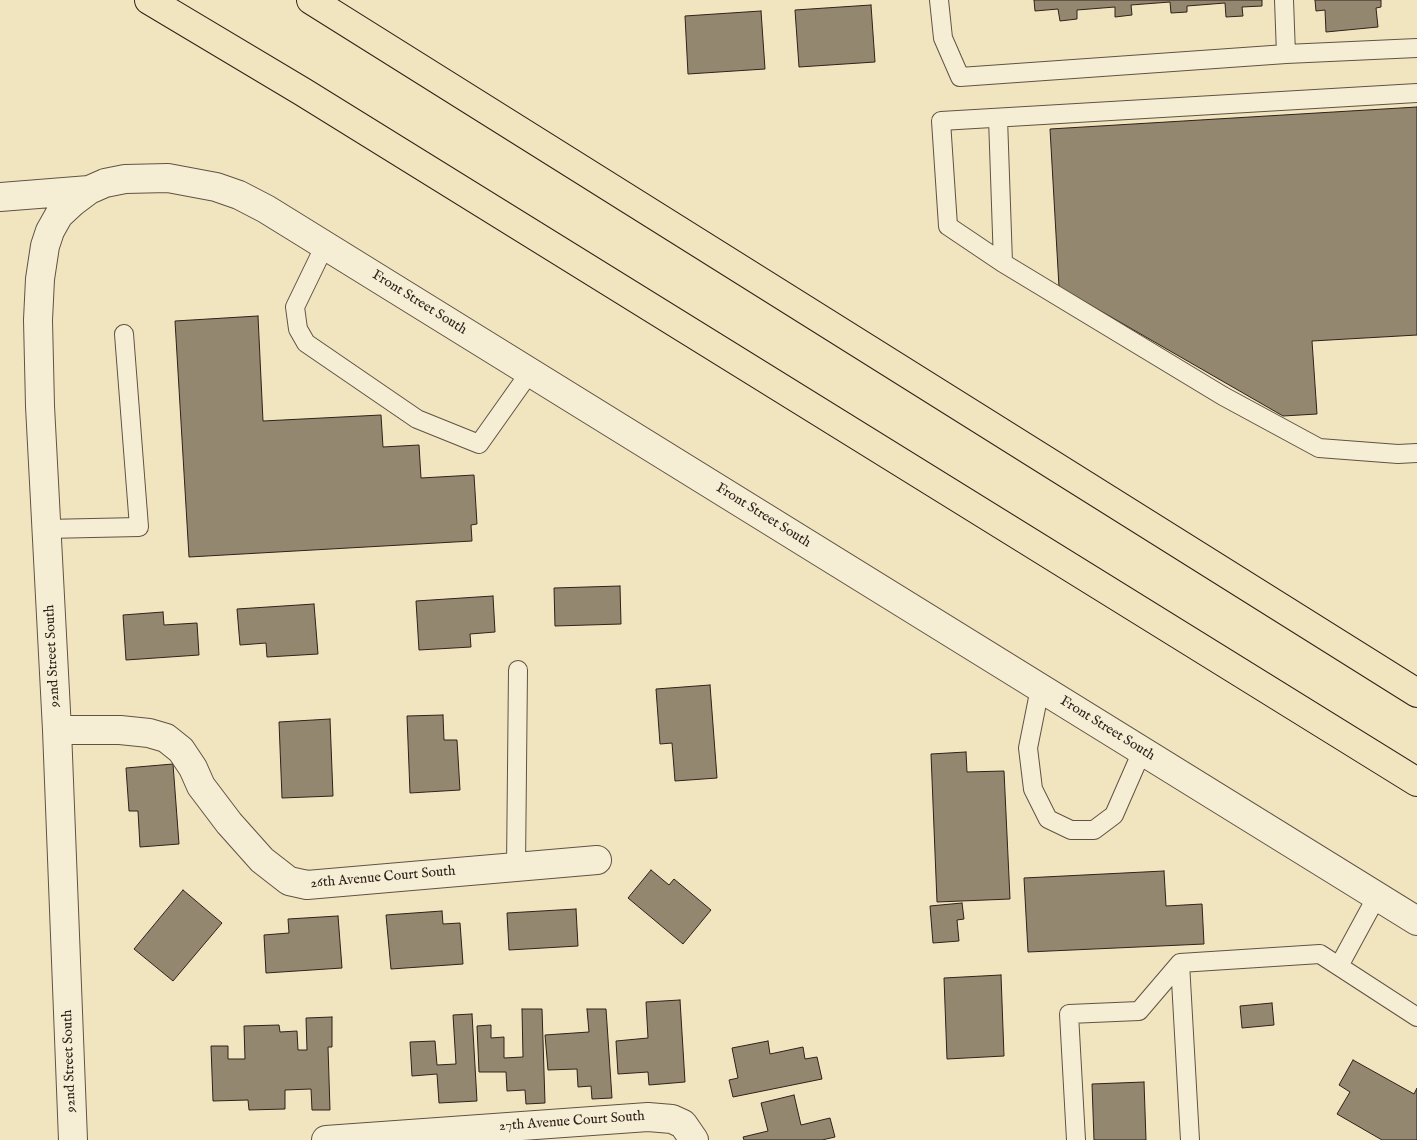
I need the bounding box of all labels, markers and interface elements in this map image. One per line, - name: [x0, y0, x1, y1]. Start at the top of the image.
- street label: Front Street South: [368, 267, 470, 339]
- street label: Front Street South: [712, 480, 814, 552]
- street label: 92nd Street South: [42, 604, 64, 708]
- street label: Front Street South: [1056, 693, 1158, 765]
- street label: 26th Avenue Court South: [310, 863, 456, 893]
- street label: 92nd Street South: [60, 1009, 80, 1113]
- street label: 27th Avenue Court South: [499, 1109, 645, 1135]

